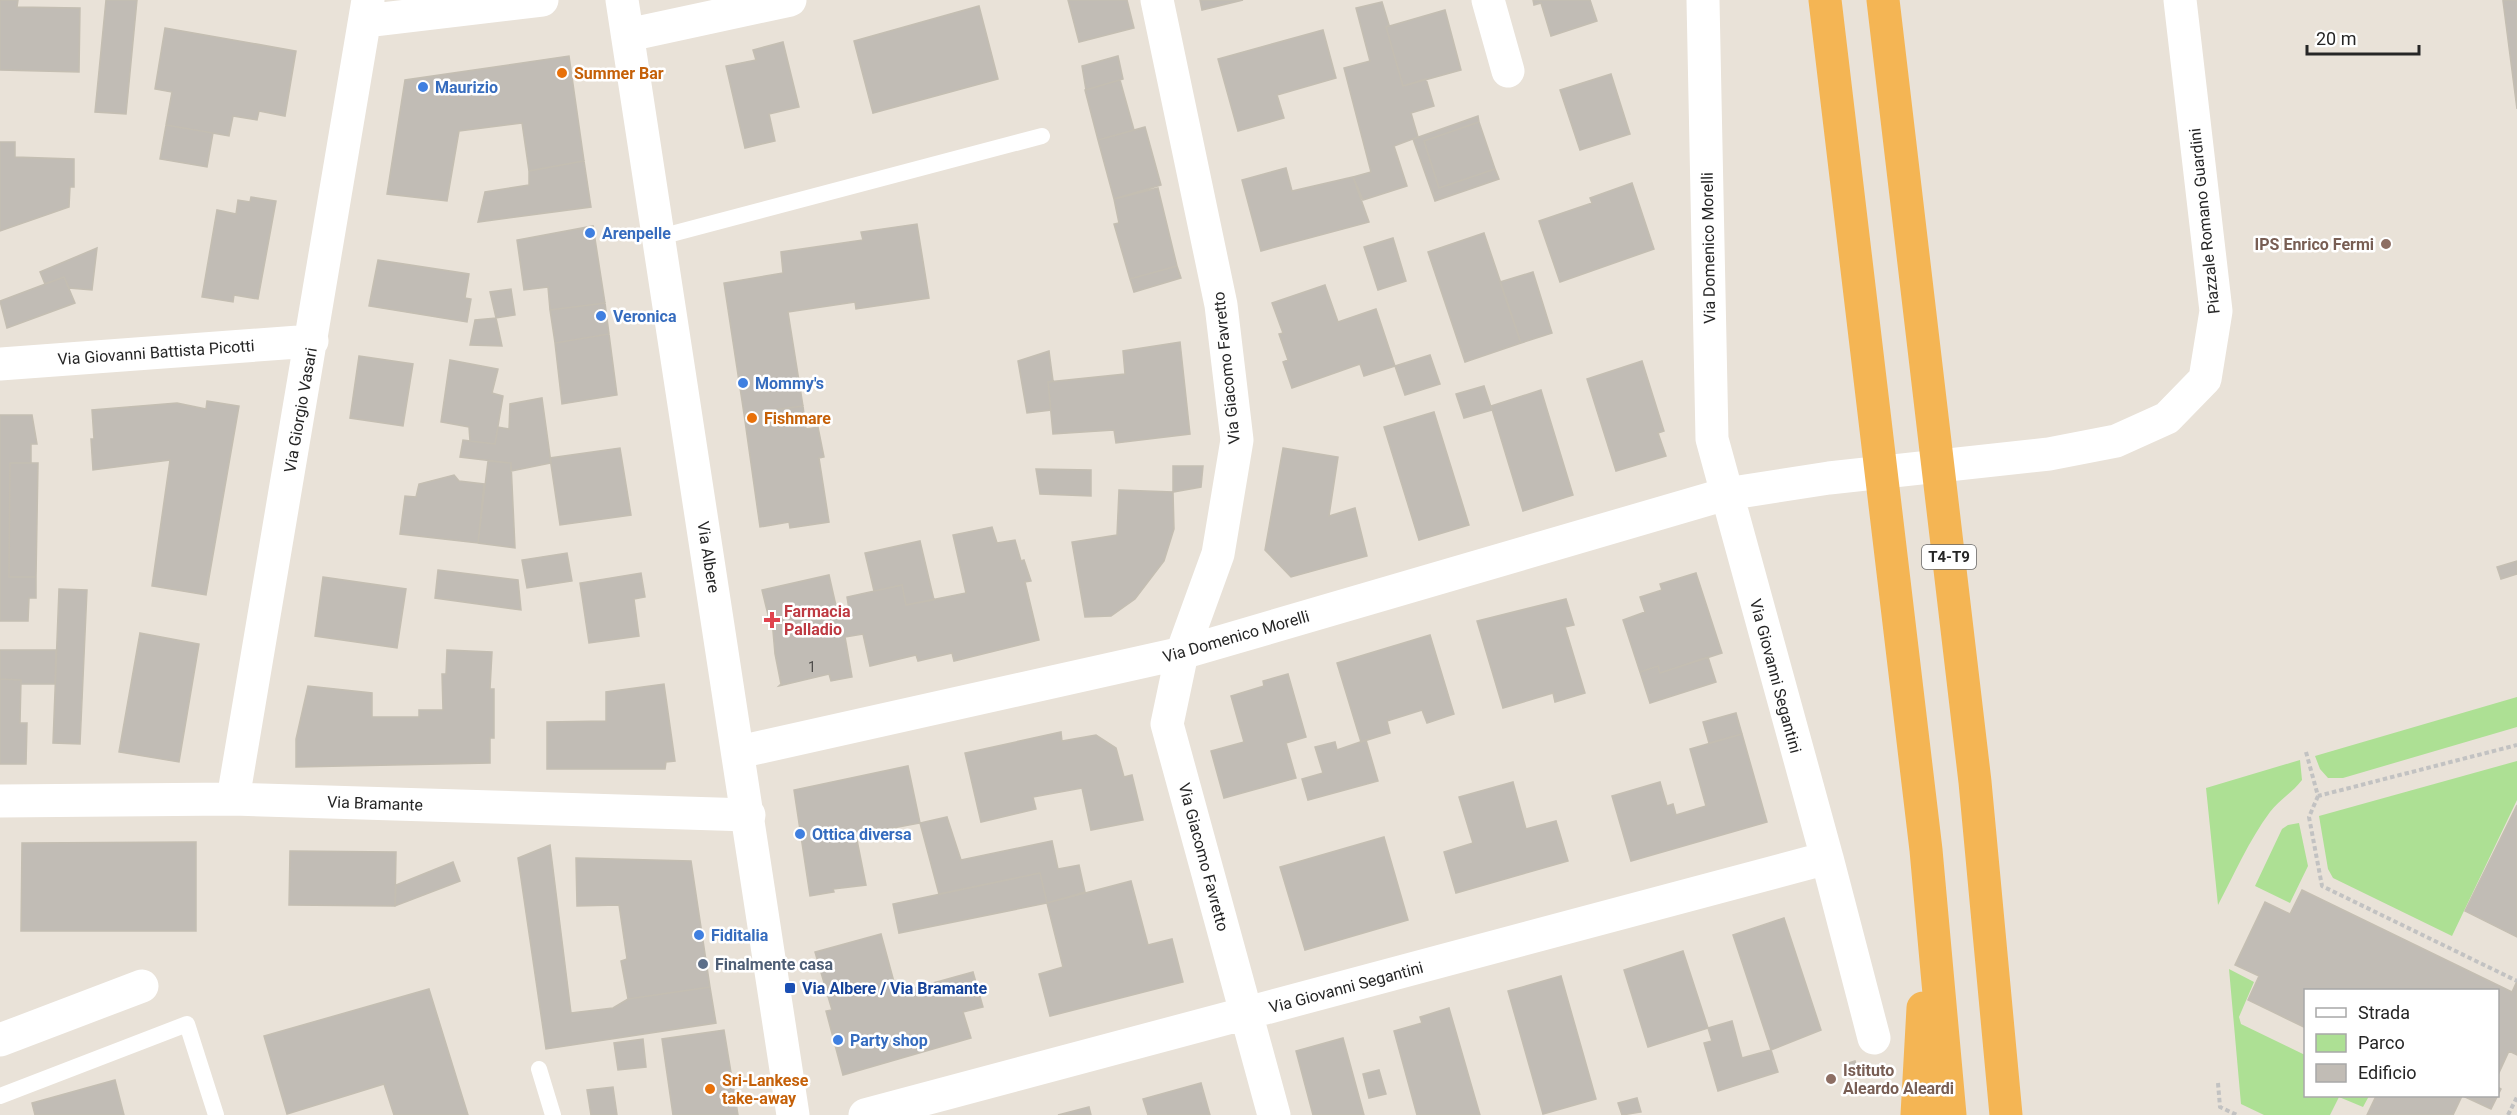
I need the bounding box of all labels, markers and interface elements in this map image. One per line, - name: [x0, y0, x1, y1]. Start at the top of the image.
- scale bar: [2307, 18, 2420, 56]
- text: 20 m: [2316, 28, 2356, 49]
- place label: Summer Bar: [574, 64, 664, 83]
- marker: Summer Bar: [555, 66, 569, 80]
- place label: Maurizio: [435, 78, 498, 97]
- marker: Maurizio: [416, 80, 430, 94]
- street label: Piazzale Romano Guardini: [2185, 127, 2224, 315]
- street label: Via Domenico Morelli: [1698, 172, 1719, 324]
- place label: Arenpelle: [602, 224, 671, 243]
- marker: Arenpelle: [583, 226, 597, 240]
- place label: IPS Enrico Fermi: [2255, 235, 2374, 254]
- marker: IPS Enrico Fermi: [2379, 237, 2393, 251]
- street label: Via Giacomo Favretto: [1209, 291, 1244, 445]
- place label: Veronica: [613, 307, 677, 326]
- marker: Veronica: [594, 309, 608, 323]
- street label: Via Giovanni Battista Picotti: [57, 336, 255, 369]
- street label: Via Giorgio Vasari: [280, 346, 321, 474]
- place label: Mommy's: [755, 374, 824, 393]
- marker: Mommy's: [736, 376, 750, 390]
- place label: Fishmare: [764, 409, 831, 428]
- marker: Fishmare: [745, 411, 759, 425]
- street label: Via Albere: [693, 520, 724, 594]
- road number: T4-T9: [1922, 545, 1976, 569]
- street label: Via Giovanni Segantini: [1746, 597, 1805, 755]
- place label: Farmacia Palladio: [784, 602, 851, 639]
- street label: Via Domenico Morelli: [1161, 606, 1312, 667]
- marker: Farmacia Palladio: [765, 613, 779, 627]
- house number: 1: [808, 659, 816, 675]
- street label: Via Giacomo Favretto: [1175, 781, 1232, 933]
- street label: Via Bramante: [327, 792, 423, 815]
- place label: Ottica diversa: [812, 825, 912, 844]
- marker: Ottica diversa: [793, 827, 807, 841]
- place label: Fiditalia: [711, 926, 769, 945]
- marker: Fiditalia: [692, 928, 706, 942]
- place label: Finalmente casa: [715, 955, 833, 974]
- marker: Finalmente casa: [696, 957, 710, 971]
- street label: Via Giovanni Segantini: [1267, 958, 1425, 1017]
- place label: Via Albere / Via Bramante: [802, 979, 987, 998]
- marker: Via Albere / Via Bramante: [783, 981, 797, 995]
- legend: [2304, 989, 2499, 1097]
- text: Strada: [2358, 1002, 2410, 1023]
- place label: Party shop: [850, 1031, 928, 1050]
- text: Parco: [2358, 1032, 2405, 1053]
- marker: Party shop: [831, 1033, 845, 1047]
- place label: Istituto Aleardo Aleardi: [1843, 1061, 1954, 1098]
- text: Edificio: [2358, 1062, 2417, 1083]
- place label: Sri-Lankese take-away: [722, 1071, 809, 1108]
- marker: Istituto Aleardo Aleardi: [1824, 1072, 1838, 1086]
- marker: Sri-Lankese take-away: [703, 1082, 717, 1096]

